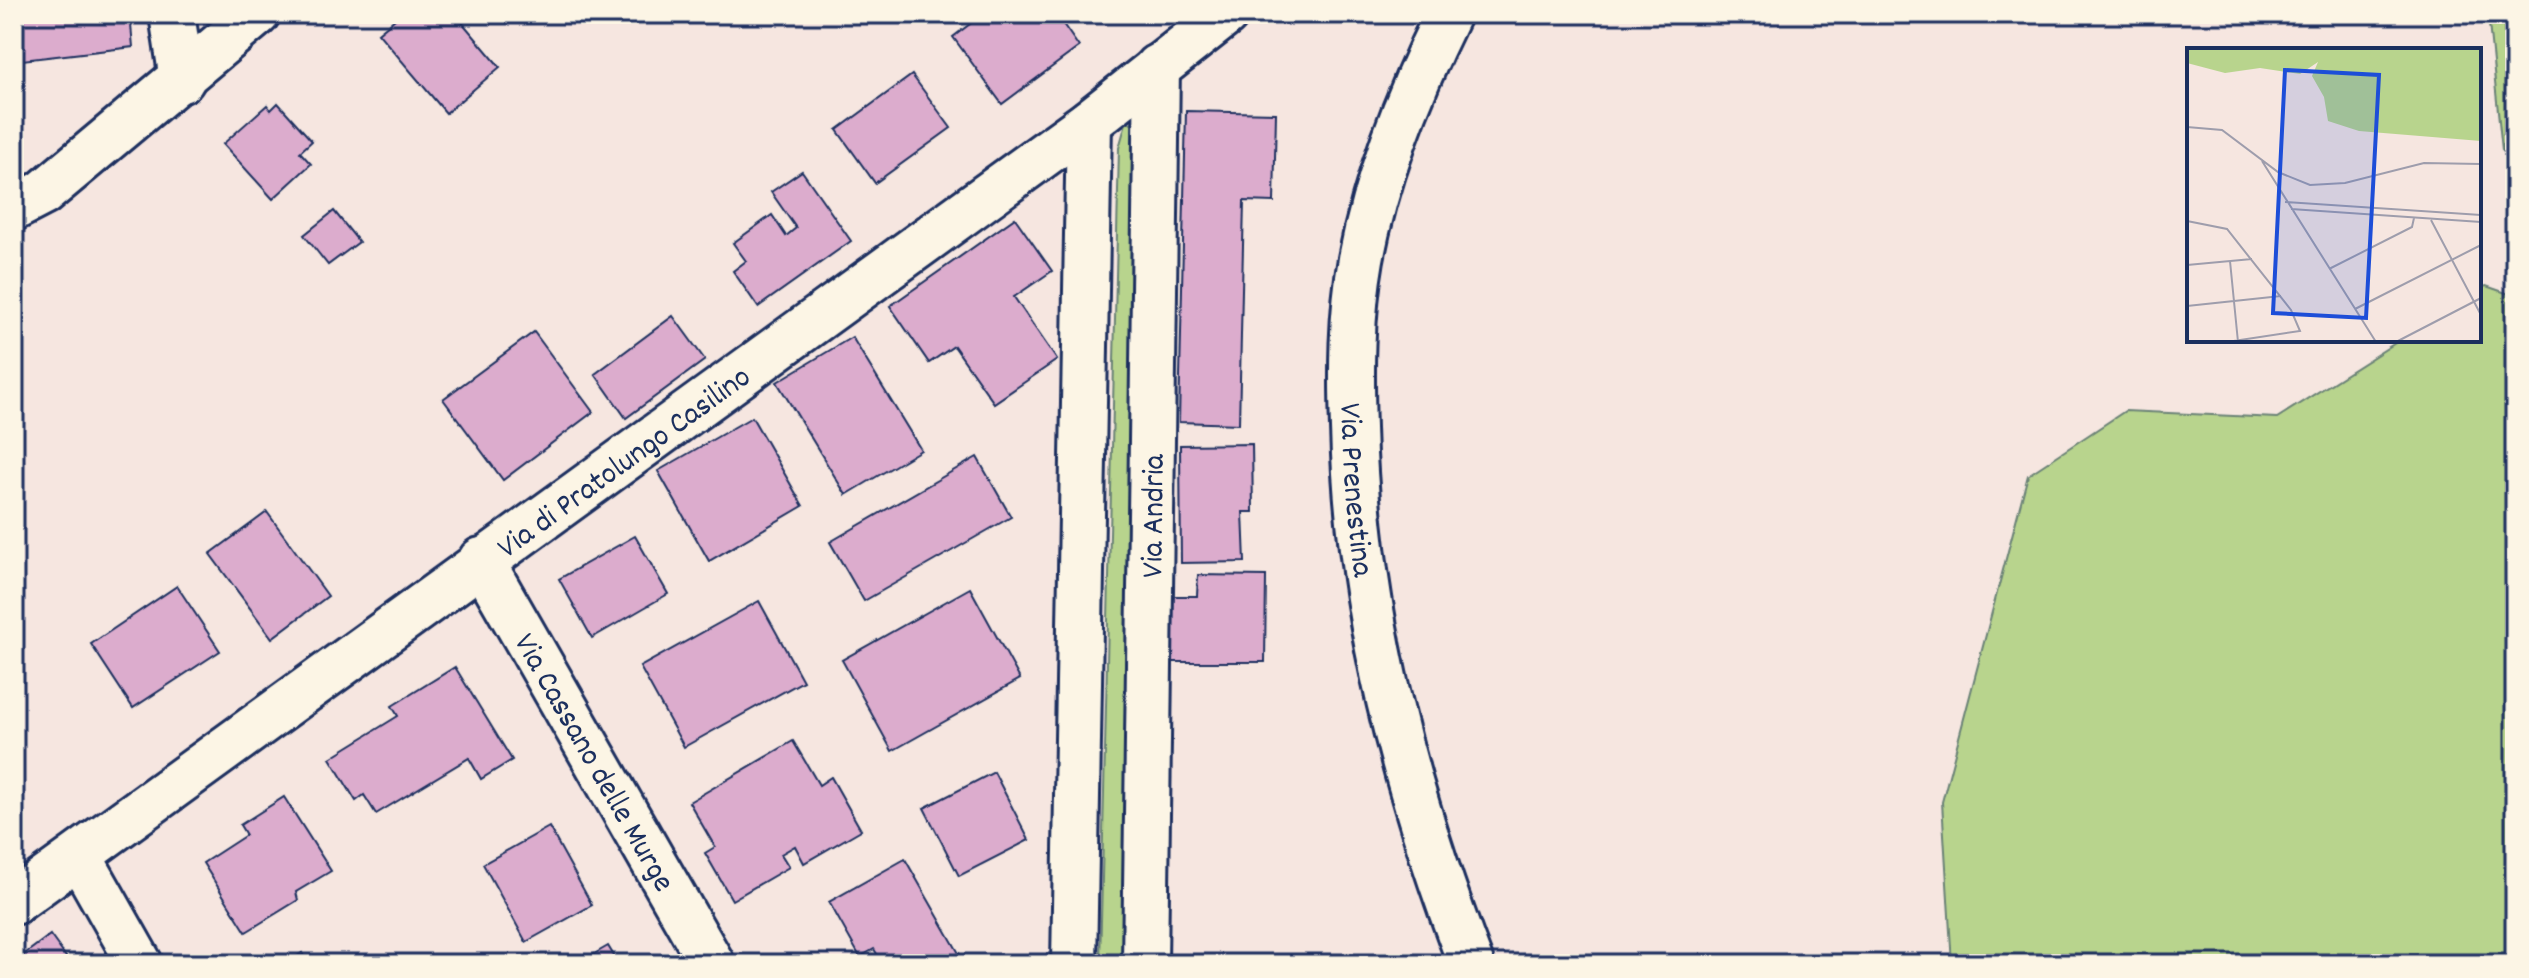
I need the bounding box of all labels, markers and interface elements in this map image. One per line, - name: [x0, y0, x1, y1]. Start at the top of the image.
- inset map: [2187, 48, 2481, 342]
- street label: Via di Pratolungo Casilino: [489, 357, 762, 572]
- street label: Via Prenestina: [1324, 402, 1384, 581]
- street label: Via Andria: [1132, 453, 1180, 578]
- street label: Via Cassano delle Murge: [500, 626, 684, 902]

